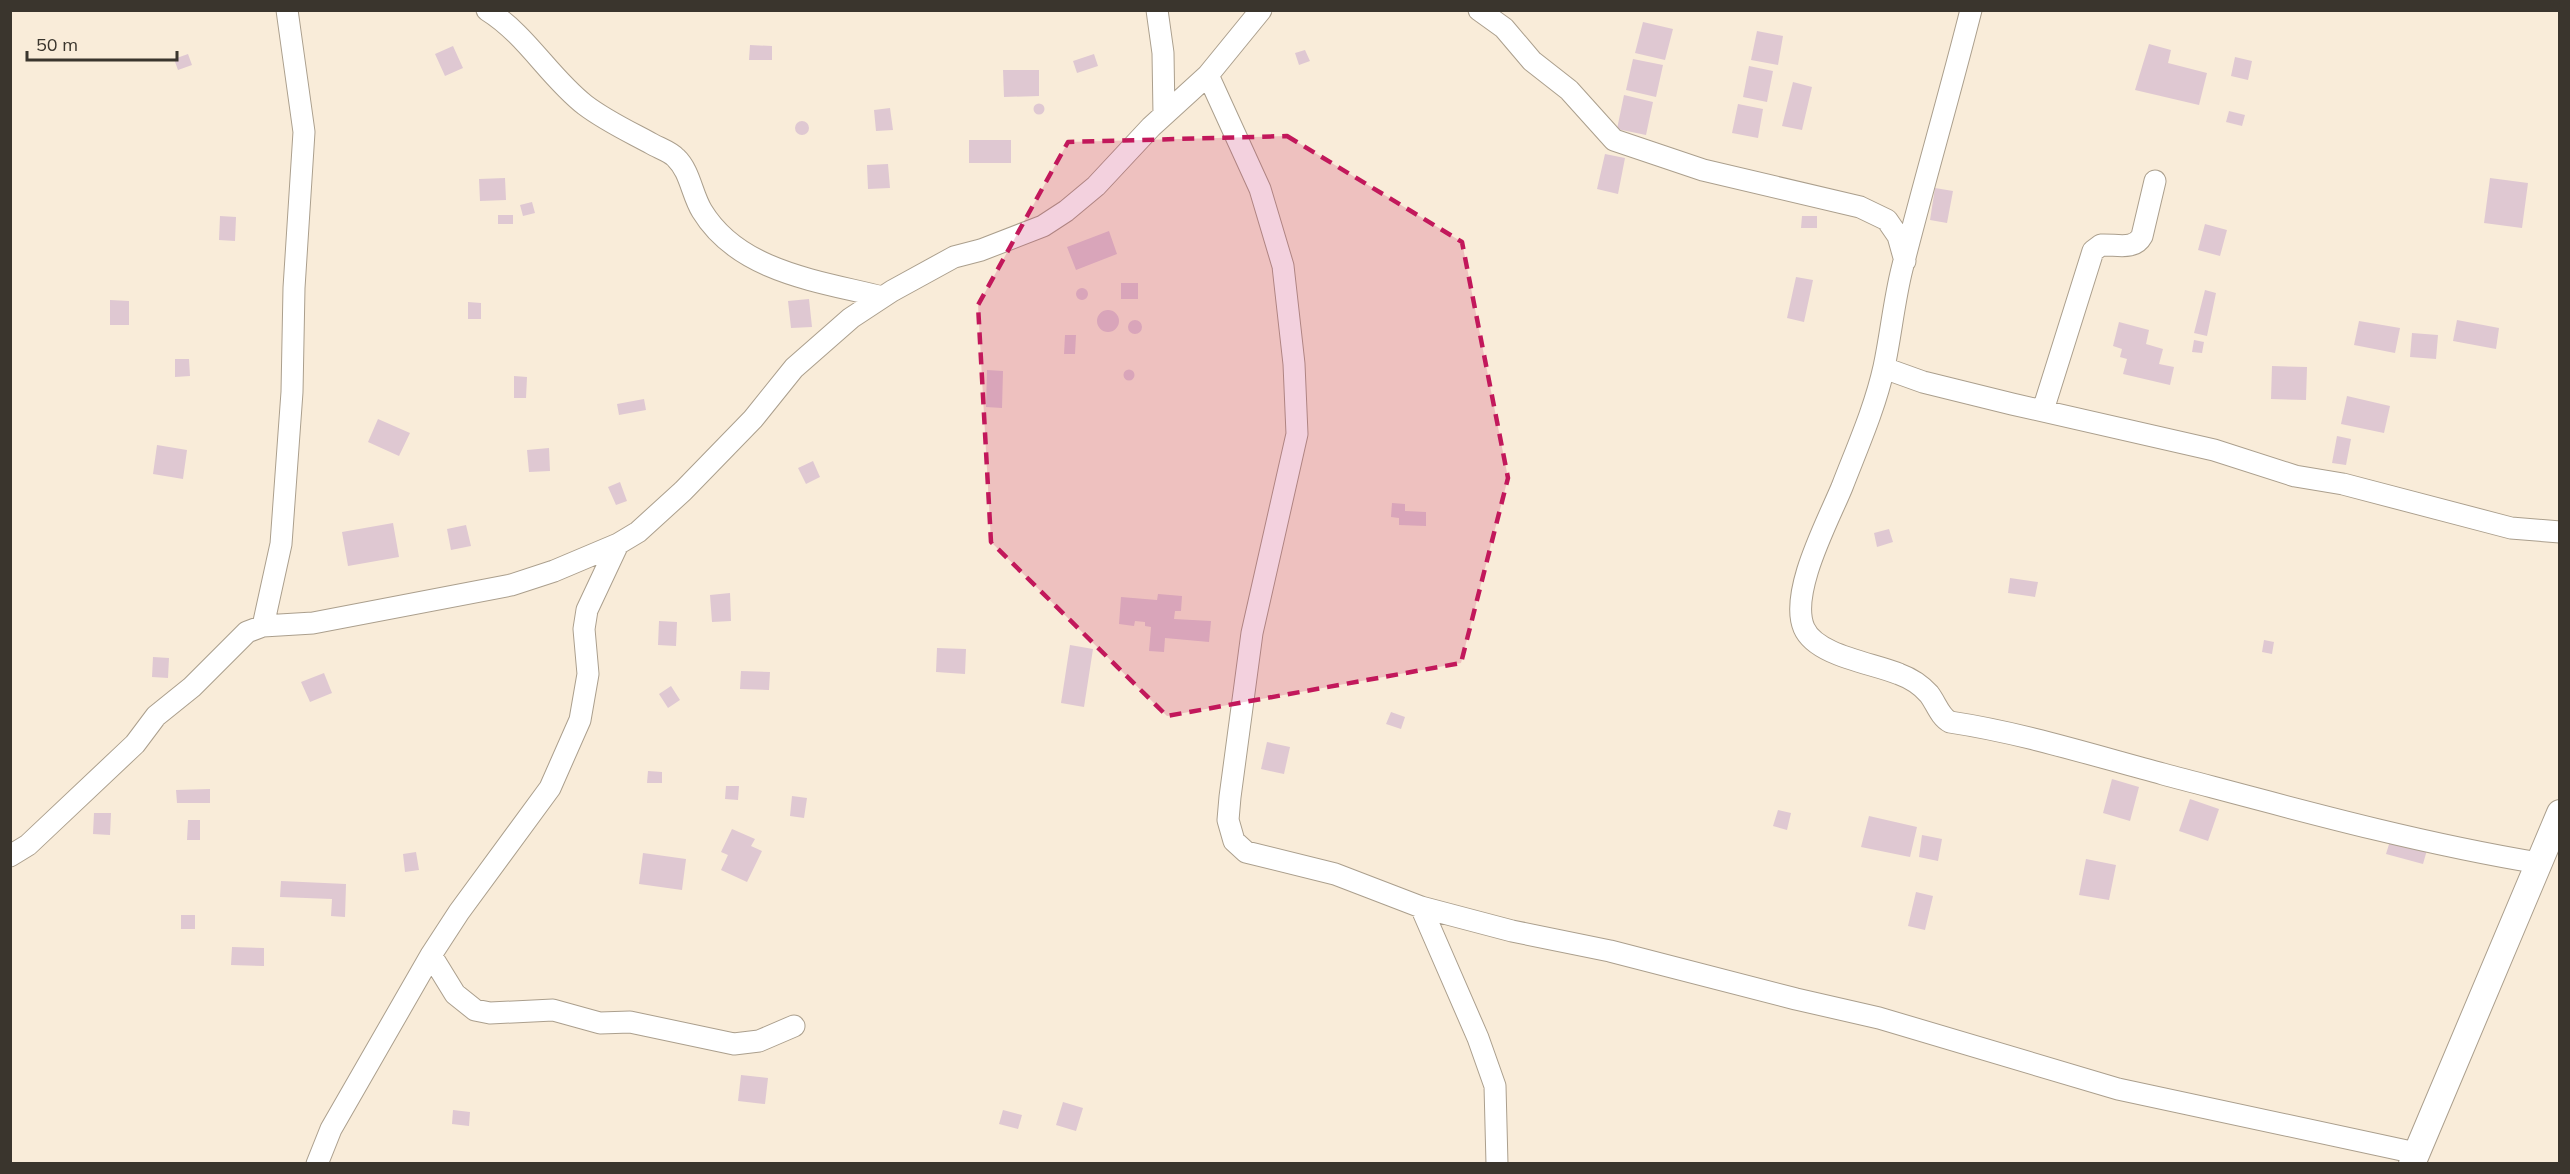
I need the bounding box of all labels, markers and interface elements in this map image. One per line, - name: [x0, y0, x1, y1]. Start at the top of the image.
- scale bar: [27, 24, 177, 62]
- text: 50 m: [36, 33, 78, 56]

